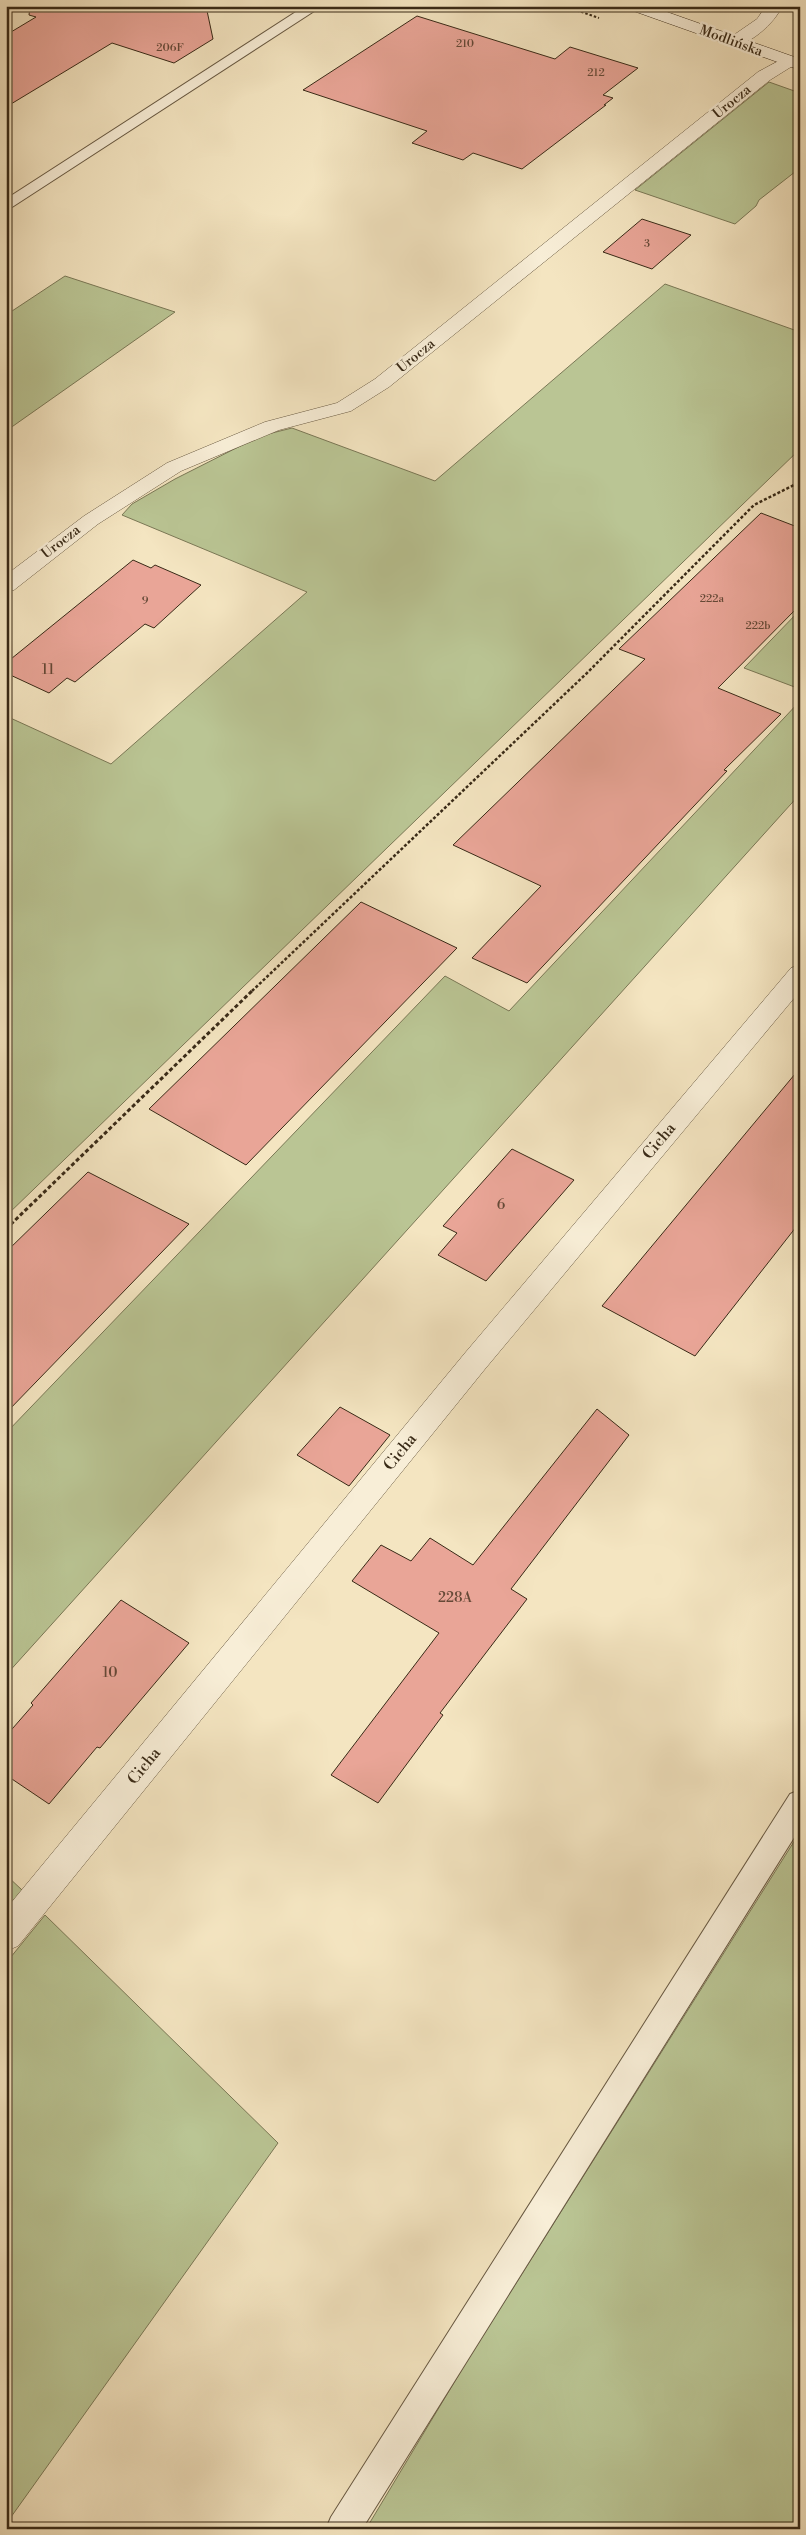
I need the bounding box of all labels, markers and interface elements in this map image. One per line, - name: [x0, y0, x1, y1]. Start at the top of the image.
- street label: Modlińska: [697, 21, 766, 61]
- house number: 210: [456, 37, 474, 51]
- house number: 206F: [156, 41, 184, 55]
- house number: 212: [587, 66, 605, 80]
- street label: Urocza: [709, 80, 756, 123]
- house number: 3: [644, 237, 650, 251]
- street label: Urocza: [393, 334, 440, 377]
- street label: Urocza: [38, 521, 85, 563]
- house number: 222a: [700, 592, 725, 606]
- house number: 9: [142, 594, 149, 608]
- house number: 222b: [745, 619, 771, 633]
- house number: 11: [42, 661, 54, 679]
- street label: Cicha: [638, 1118, 681, 1163]
- house number: 6: [497, 1196, 506, 1214]
- street label: Cicha: [379, 1429, 422, 1475]
- house number: 228A: [438, 1589, 472, 1607]
- house number: 10: [103, 1664, 117, 1682]
- street label: Cicha: [123, 1743, 166, 1789]

